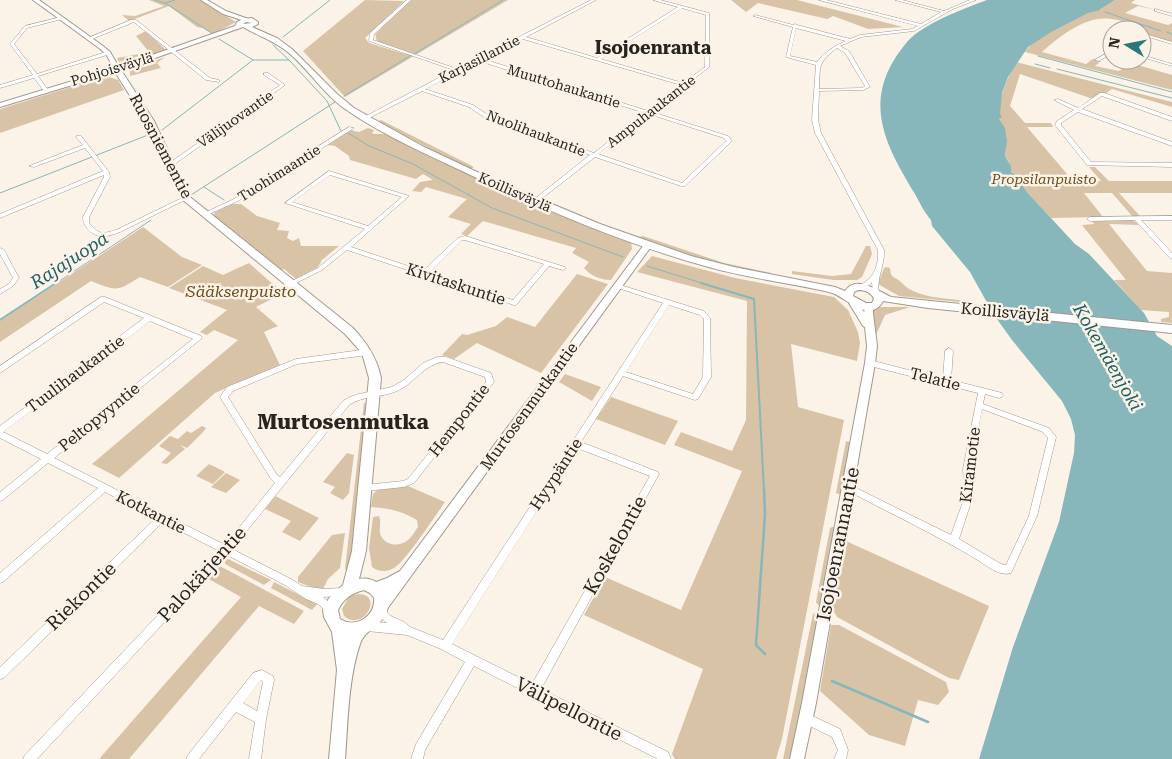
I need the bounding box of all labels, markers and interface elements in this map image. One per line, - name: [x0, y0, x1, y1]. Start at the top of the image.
- north arrow: [1102, 20, 1152, 70]
- street label: Karjasillantie: [436, 32, 522, 86]
- text: N: [1105, 36, 1123, 49]
- district label: Isojoenranta: [595, 37, 712, 58]
- street label: Pohjoisväylä: [69, 49, 156, 89]
- street label: Muuttohaukantie: [505, 61, 623, 111]
- street label: Ampuhaukantie: [603, 71, 699, 151]
- street label: Välijuovantie: [194, 87, 276, 151]
- street label: Ruosniementie: [125, 90, 197, 202]
- street label: Nuolihaukantie: [484, 107, 588, 159]
- street label: Tuohimaantie: [235, 141, 323, 205]
- street label: Koillisväylä: [476, 169, 554, 215]
- park label: Propsilanpuisto: [991, 171, 1096, 187]
- water label: Rajajuopa: [25, 227, 112, 293]
- street label: Kivitaskuntie: [404, 259, 508, 309]
- park label: Sääksenpuisto: [185, 282, 296, 301]
- street label: Koillisväylä: [960, 299, 1051, 325]
- water label: Kokemäenjoki: [1068, 299, 1147, 414]
- street label: Tuulihaukantie: [22, 331, 128, 417]
- street label: Murtosenmutkantie: [476, 338, 582, 473]
- street label: Telatie: [908, 364, 963, 395]
- street label: Peltopyyntie: [55, 378, 144, 455]
- street label: Hempontie: [425, 380, 493, 460]
- district label: Murtosenmutka: [257, 410, 430, 434]
- street label: Kiramotie: [956, 426, 984, 504]
- street label: Hyypäntie: [526, 434, 586, 514]
- street label: Isojoenrannantie: [812, 465, 864, 623]
- street label: Kotkantie: [113, 486, 189, 538]
- street label: Koskelontie: [578, 492, 652, 598]
- street label: Palokärjentie: [153, 521, 251, 627]
- street label: Riekontie: [41, 557, 121, 635]
- street label: Välipellontie: [512, 672, 626, 746]

